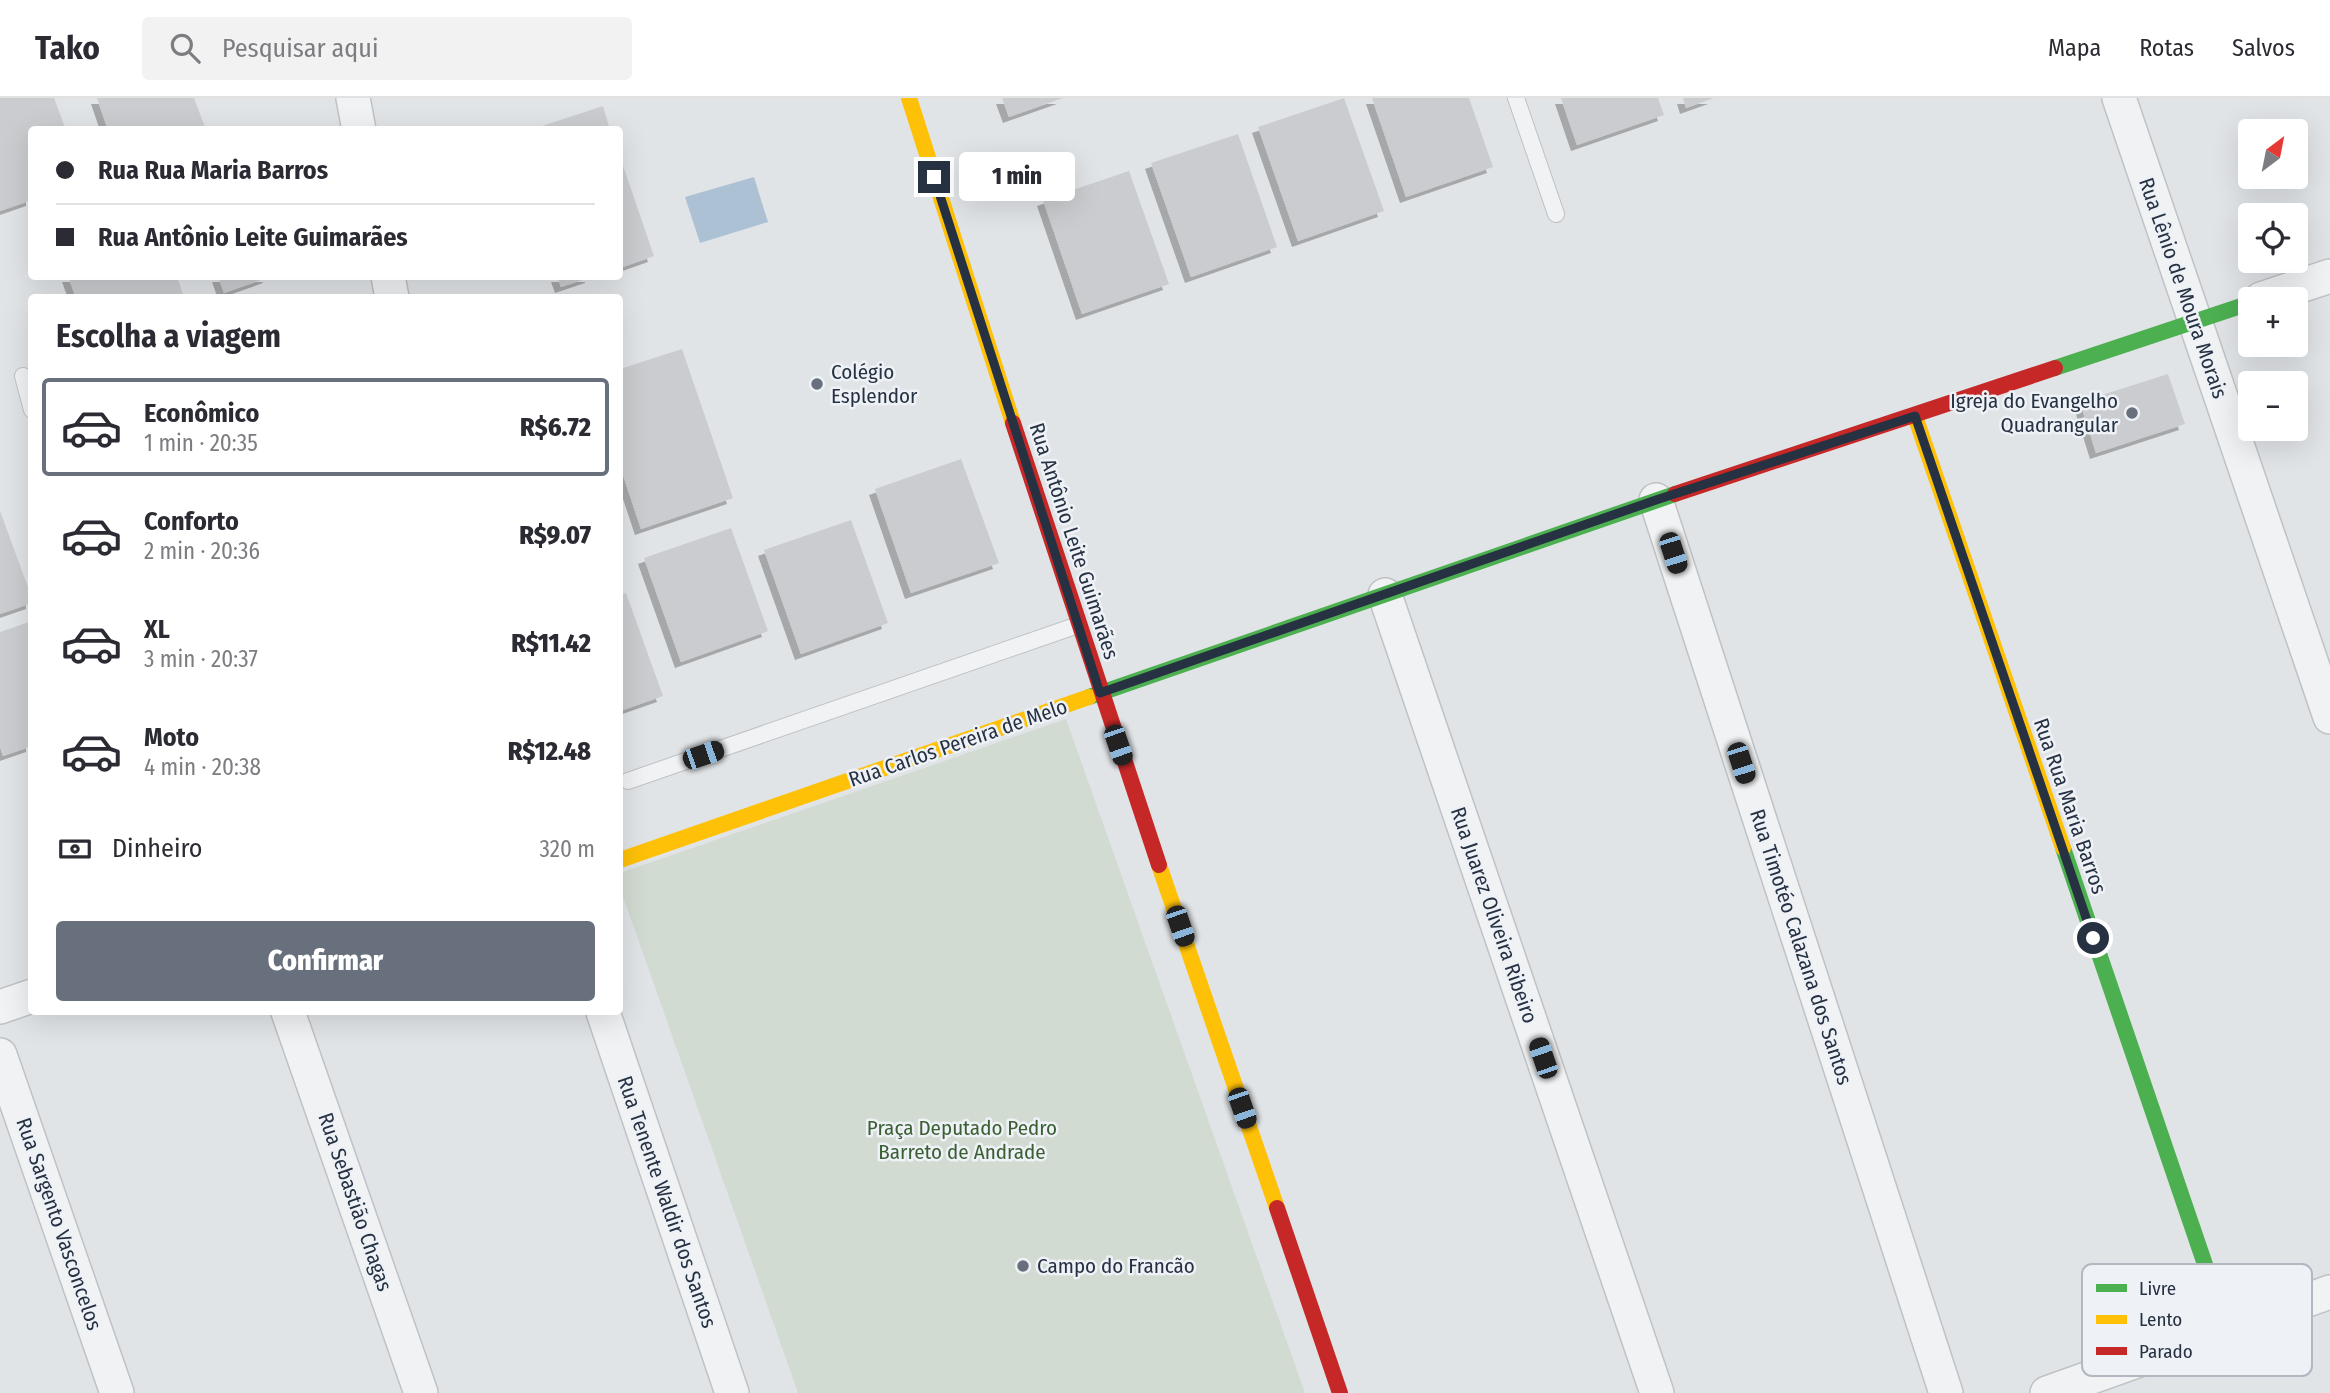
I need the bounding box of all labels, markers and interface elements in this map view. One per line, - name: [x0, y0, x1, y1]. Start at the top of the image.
- search box: [142, 17, 632, 80]
- text: Tako: [35, 28, 100, 68]
- icon: search: [166, 29, 204, 67]
- text: Pesquisar aqui: [222, 33, 378, 64]
- text: Mapa: [2048, 34, 2101, 62]
- text: Rotas: [2139, 34, 2194, 62]
- text: Salvos: [2232, 34, 2295, 62]
- north arrow: [2238, 119, 2308, 189]
- map controls: [2238, 119, 2308, 441]
- callout: 1 min: [958, 153, 1074, 202]
- text: Rua Rua Maria Barros: [98, 155, 328, 186]
- route end: [918, 161, 950, 193]
- text: 1 min: [992, 162, 1042, 190]
- street label: Rua Lênio de Moura Morais: [2133, 174, 2233, 402]
- button: locate: [2238, 203, 2308, 273]
- text: Rua Antônio Leite Guimarães: [98, 222, 408, 253]
- button: +: [2238, 287, 2308, 357]
- text: Escolha a viagem: [56, 317, 281, 355]
- place label: Colégio Esplendor: [831, 359, 918, 409]
- button: −: [2238, 371, 2308, 441]
- marker: Colégio Esplendor: [809, 376, 825, 392]
- place label: Igreja do Evangelho Quadrangular: [1950, 388, 2119, 438]
- icon: car: [60, 396, 123, 459]
- text: Econômico: [144, 398, 259, 429]
- marker: Igreja do Evangelho Quadrangular: [2124, 405, 2140, 421]
- text: R$6.72: [520, 412, 591, 443]
- street label: Rua Antônio Leite Guimarães: [1023, 419, 1125, 663]
- text: 1 min · 20:35: [144, 429, 258, 457]
- icon: car: [60, 504, 123, 567]
- text: Conforto: [144, 506, 239, 537]
- text: R$9.07: [519, 520, 591, 551]
- car: [1657, 530, 1690, 576]
- text: 2 min · 20:36: [144, 537, 260, 565]
- icon: car: [60, 612, 123, 675]
- text: XL: [144, 614, 170, 645]
- text: R$11.42: [511, 628, 591, 659]
- text: 3 min · 20:37: [144, 645, 258, 673]
- street label: Rua Carlos Pereira de Melo: [845, 693, 1071, 793]
- street label: Rua Rua Maria Barros: [2028, 715, 2112, 897]
- icon: car: [60, 720, 123, 783]
- text: Moto: [144, 722, 199, 753]
- car: [1102, 722, 1135, 768]
- text: R$12.48: [508, 736, 591, 767]
- car: [680, 738, 727, 772]
- car: [1725, 740, 1758, 786]
- text: 4 min · 20:38: [144, 753, 261, 781]
- street label: Rua Juarez Oliveira Ribeiro: [1445, 803, 1543, 1027]
- street label: Rua Timotéo Calazana dos Santos: [1744, 806, 1858, 1088]
- icon: cash: [56, 830, 94, 868]
- text: Dinheiro: [112, 833, 202, 864]
- text: 320 m: [540, 835, 595, 863]
- car: [1164, 903, 1197, 949]
- button: Confirmar: [56, 921, 595, 1001]
- route start: [2077, 922, 2109, 954]
- car: [1527, 1035, 1560, 1081]
- street label: Rua Tenente Waldir dos Santos: [612, 1073, 722, 1332]
- car: [1226, 1085, 1259, 1131]
- street label: Rua Sebastião Chagas: [312, 1109, 398, 1295]
- street label: Rua Sargento Vasconcelos: [10, 1114, 108, 1334]
- park label: Praça Deputado Pedro Barreto de Andrade: [867, 1115, 1057, 1165]
- place label: Campo do Francão: [1037, 1253, 1195, 1279]
- marker: Campo do Francão: [1015, 1258, 1031, 1274]
- legend: [2082, 1264, 2312, 1376]
- text: Livre: [2139, 1277, 2176, 1300]
- text: Lento: [2139, 1308, 2182, 1331]
- text: Parado: [2139, 1340, 2193, 1363]

